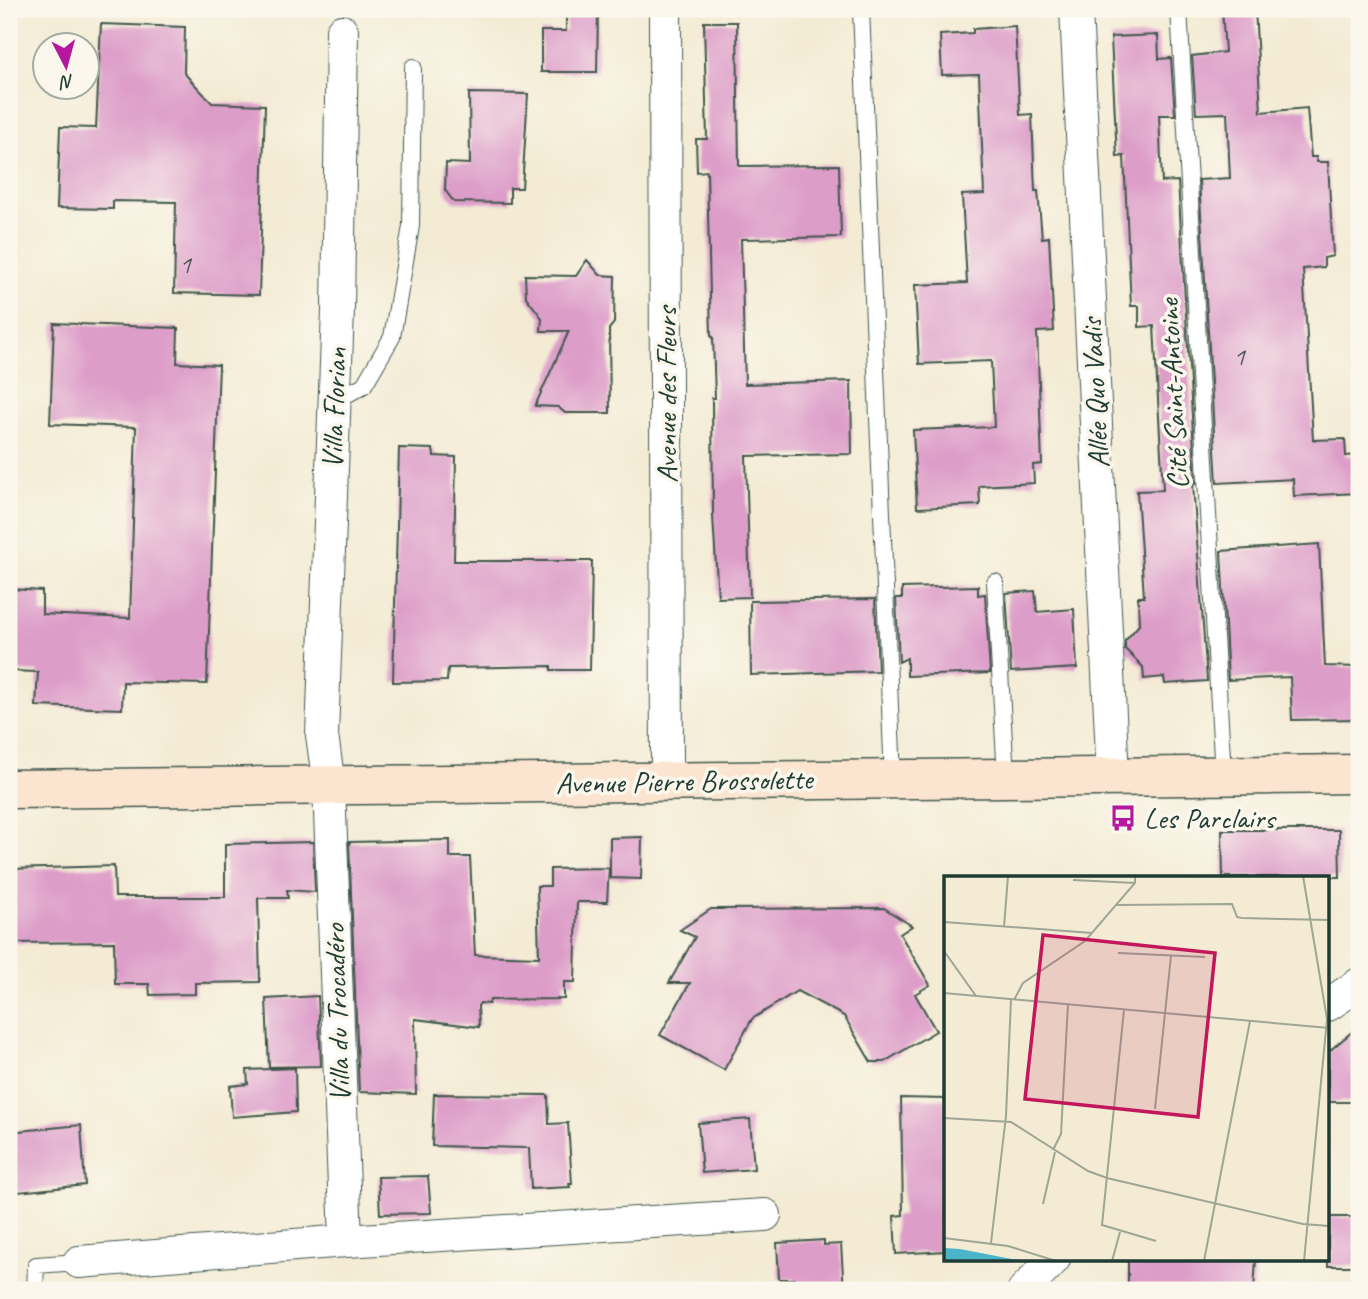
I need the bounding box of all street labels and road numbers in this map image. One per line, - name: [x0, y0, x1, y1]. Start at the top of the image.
- street label: Cité Saint-Antoine: [1149, 296, 1197, 490]
- street label: Avenue des Fleurs: [647, 304, 685, 483]
- street label: Allée Quo Vadis: [1072, 314, 1118, 469]
- street label: Villa Florian: [313, 346, 355, 469]
- street label: Avenue Pierre Brossolette: [555, 760, 815, 802]
- street label: Villa du Trocadéro: [315, 922, 359, 1103]

